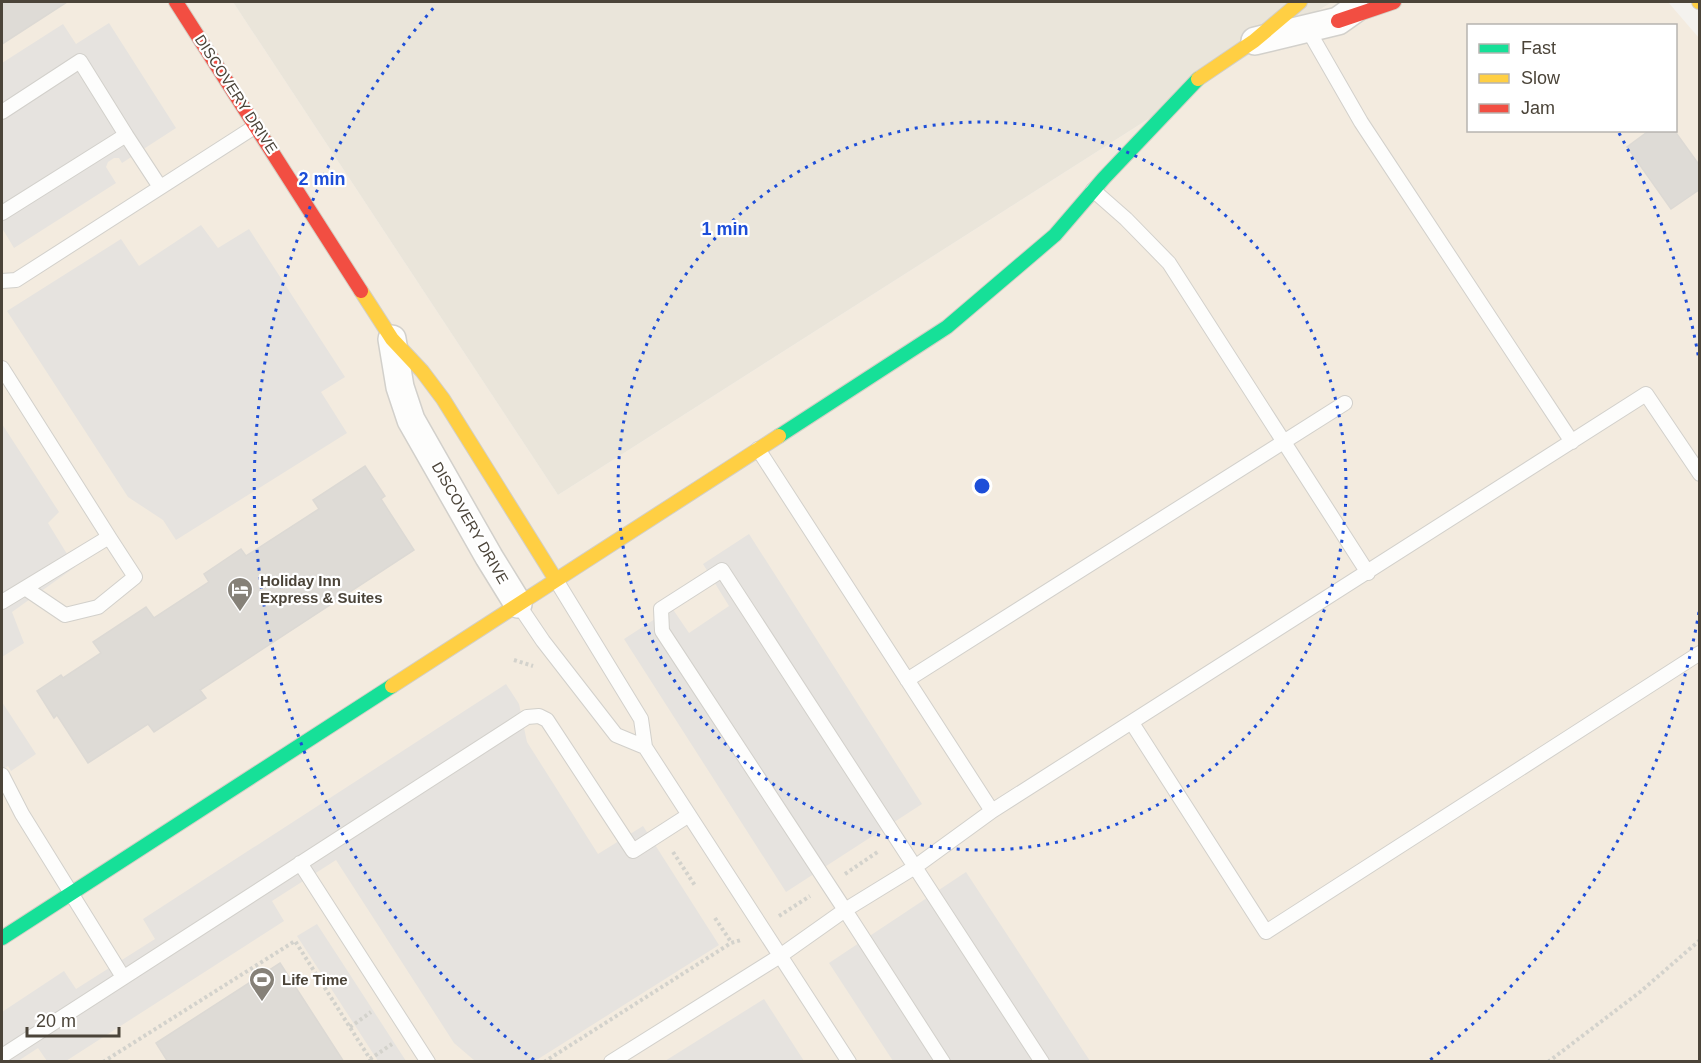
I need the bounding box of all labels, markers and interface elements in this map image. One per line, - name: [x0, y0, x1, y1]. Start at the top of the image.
- legend: [1467, 24, 1677, 132]
- street label: DISCOVERY DRIVE: [192, 31, 281, 156]
- text: Fast: [1521, 38, 1556, 58]
- text: Slow: [1521, 68, 1561, 88]
- text: Jam: [1521, 98, 1555, 118]
- text: 2 min: [298, 169, 346, 189]
- text: 1 min: [701, 219, 749, 239]
- street label: DISCOVERY DRIVE: [429, 459, 512, 587]
- centre of rings: [972, 476, 992, 496]
- place label: Holiday Inn Express & Suites: [260, 572, 383, 606]
- hotel icon: Holiday Inn Express & Suites: [225, 575, 255, 613]
- sports icon: Life Time: [247, 965, 277, 1003]
- place label: Life Time: [282, 971, 348, 988]
- scale bar: [27, 1000, 118, 1038]
- text: 20 m: [36, 1011, 76, 1031]

